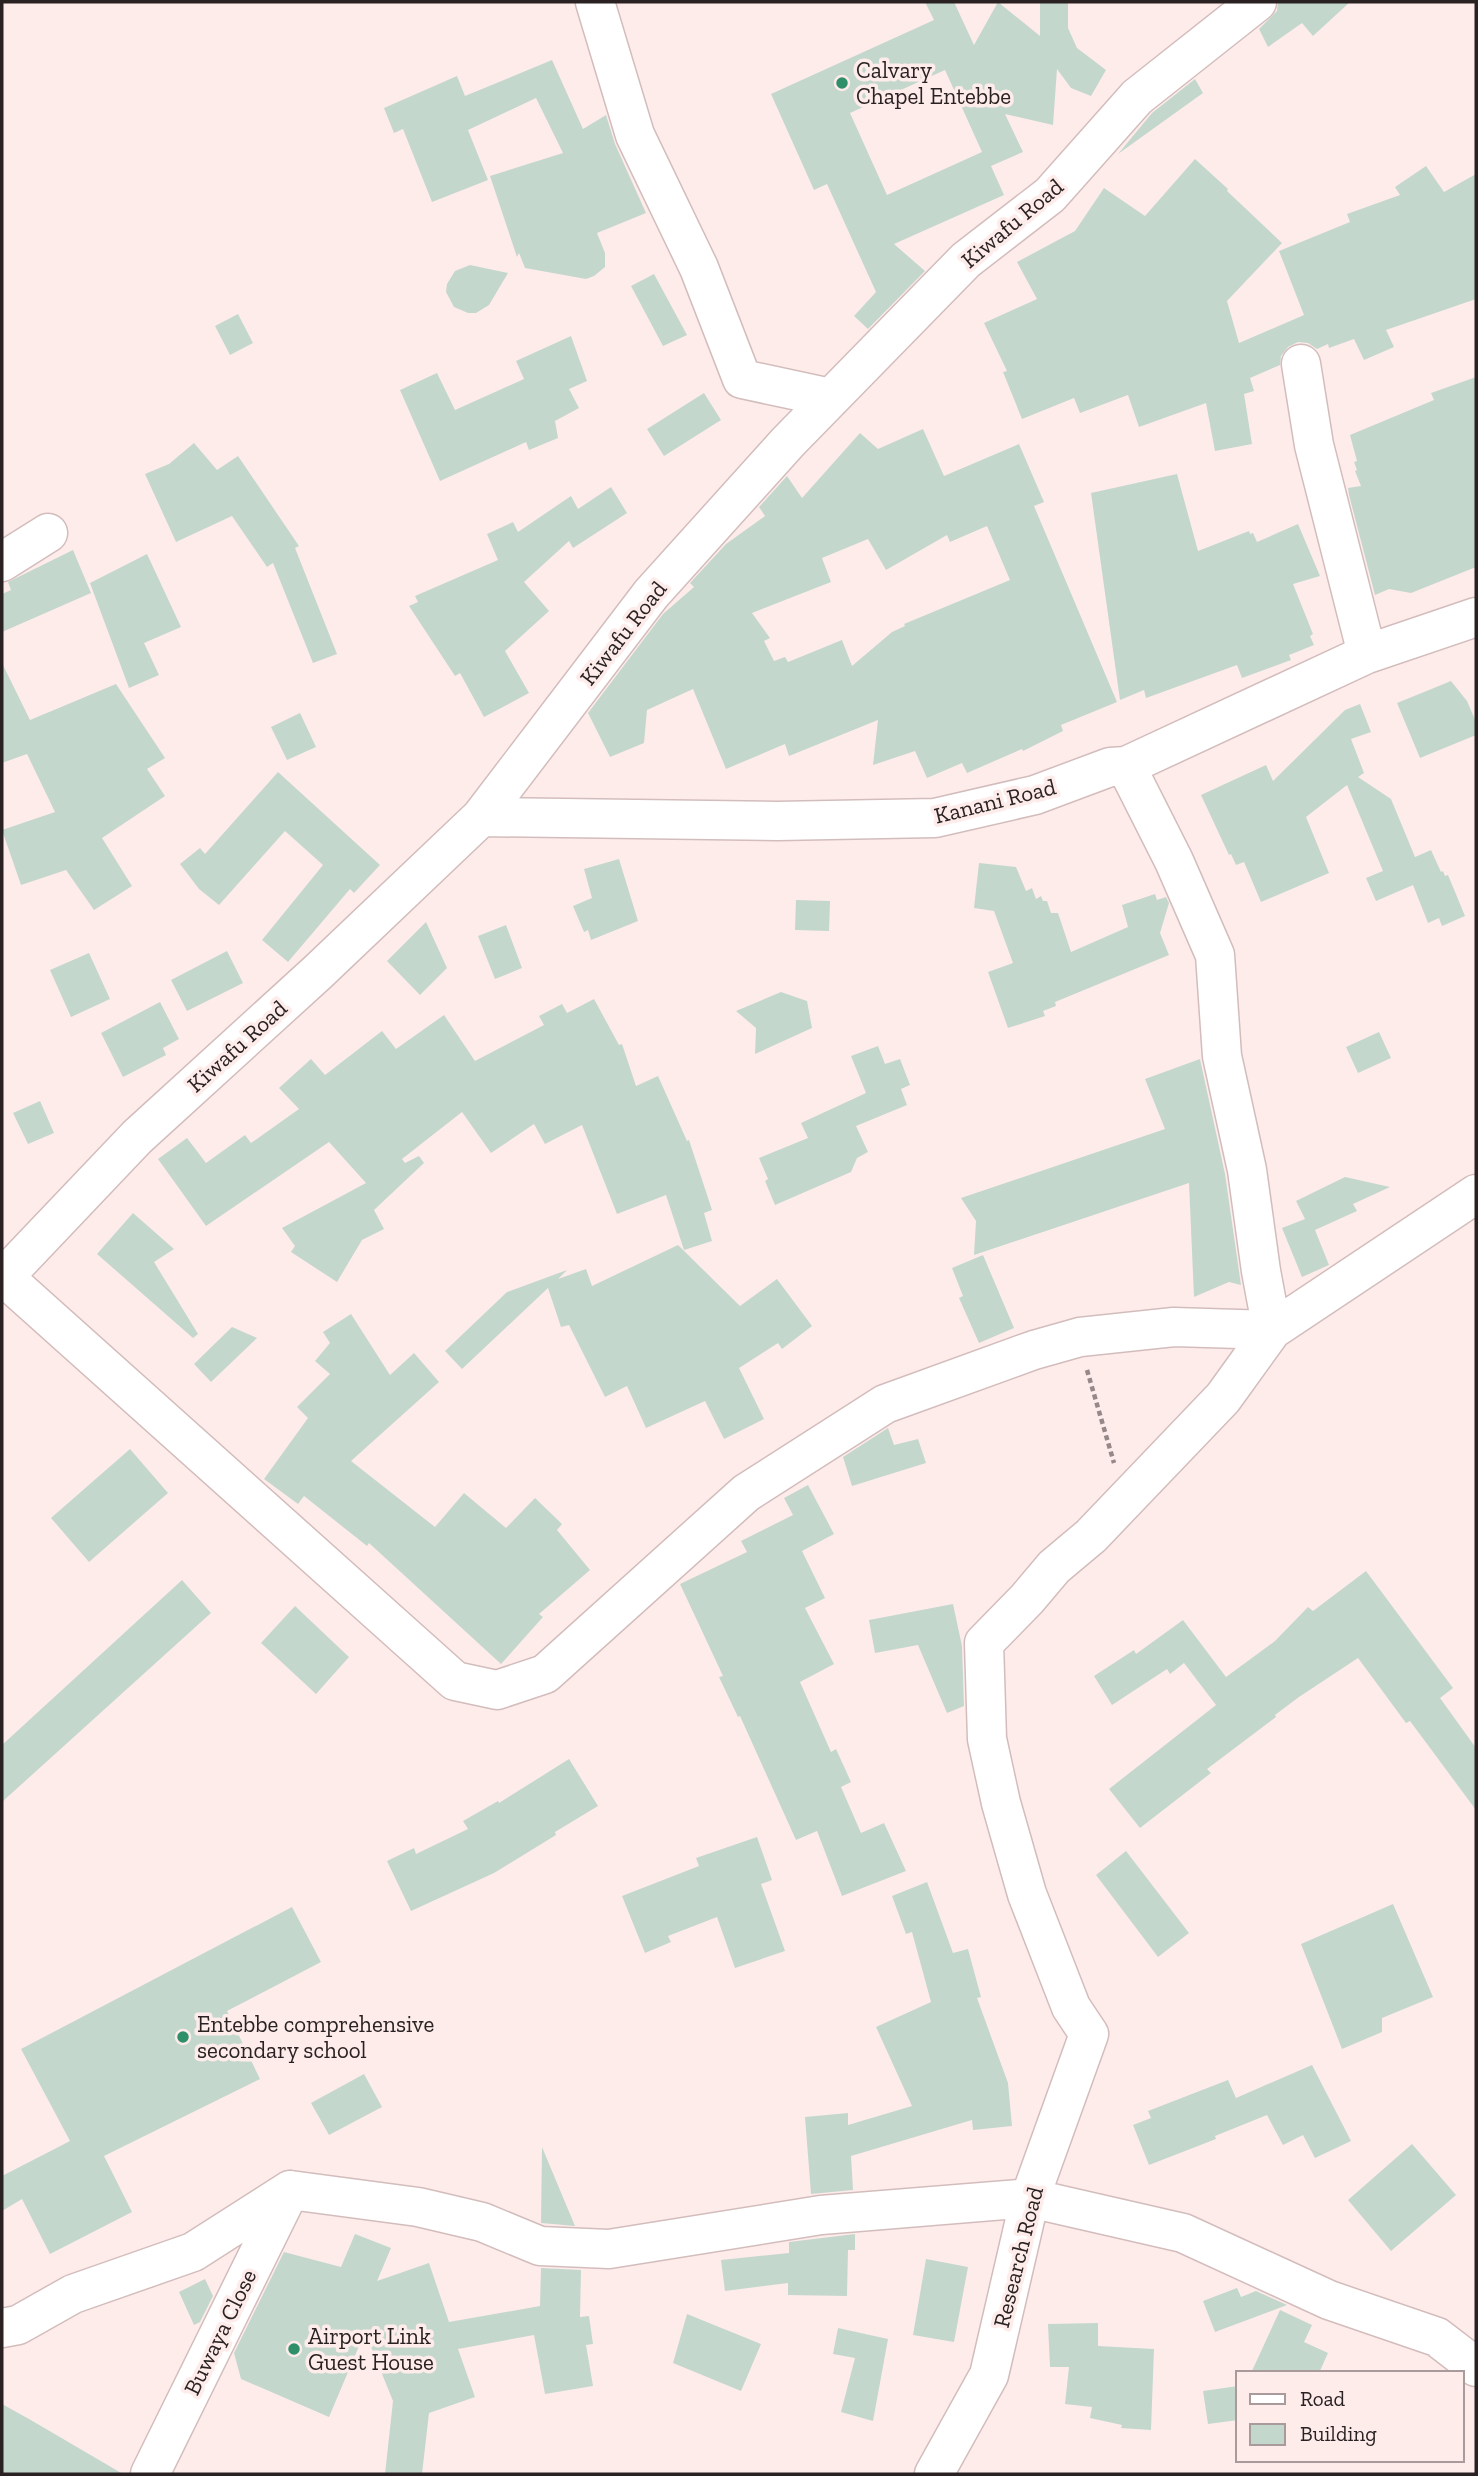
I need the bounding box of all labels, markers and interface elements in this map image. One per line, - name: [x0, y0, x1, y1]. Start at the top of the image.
- place label: Calvary Chapel Entebbe: [856, 56, 1011, 110]
- marker: Calvary Chapel Entebbe: [834, 75, 850, 91]
- street label: Kiwafu Road: [955, 172, 1069, 274]
- street label: Kiwafu Road: [574, 575, 673, 691]
- street label: Kanani Road: [931, 772, 1059, 830]
- street label: Kiwafu Road: [181, 994, 293, 1098]
- place label: Entebbe comprehensive secondary school: [197, 2010, 434, 2064]
- marker: Entebbe comprehensive secondary school: [175, 2029, 191, 2045]
- street label: Research Road: [987, 2183, 1049, 2330]
- street label: Buwaya Close: [177, 2265, 263, 2399]
- place label: Airport Link Guest House: [308, 2322, 434, 2376]
- marker: Airport Link Guest House: [286, 2341, 302, 2357]
- legend: [1236, 2371, 1464, 2462]
- text: Road: [1300, 2386, 1346, 2411]
- text: Building: [1300, 2421, 1377, 2446]

